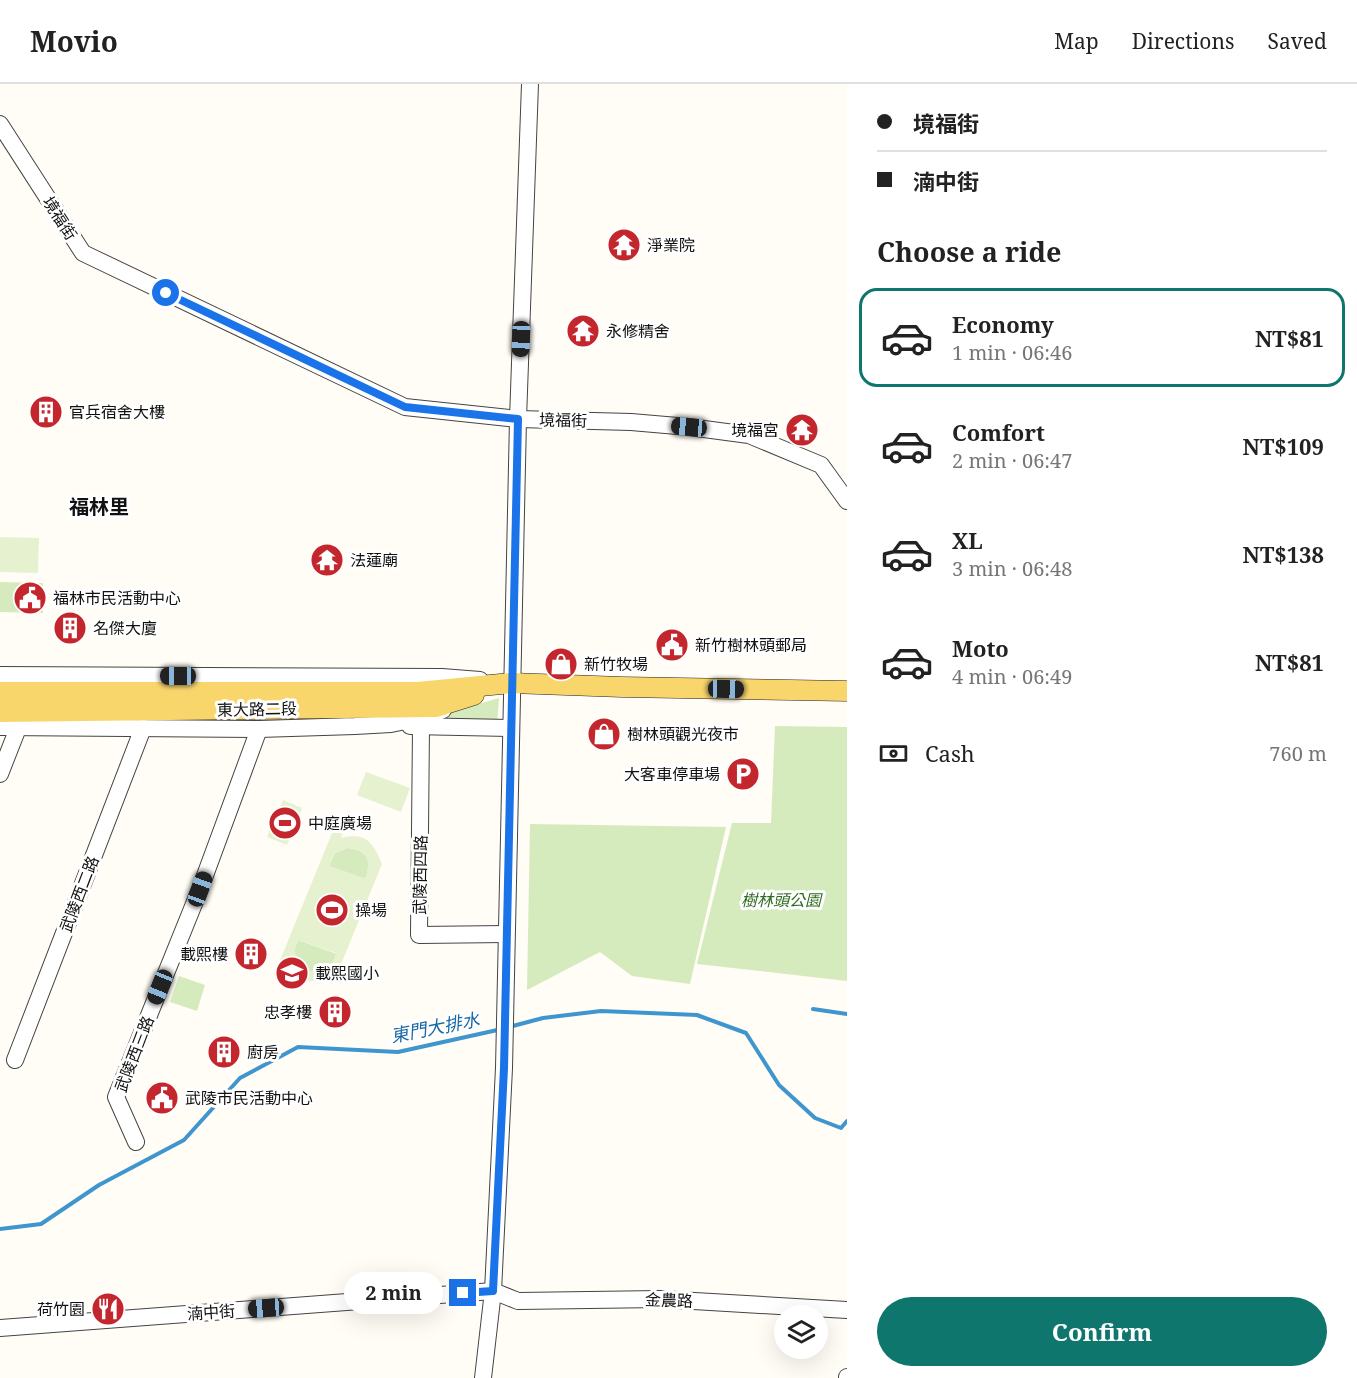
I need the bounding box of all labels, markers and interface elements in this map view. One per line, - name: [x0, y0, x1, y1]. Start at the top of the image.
- text: Movio: [30, 22, 118, 60]
- text: Map: [1054, 27, 1099, 55]
- text: Directions: [1132, 27, 1234, 55]
- text: Saved: [1267, 27, 1327, 55]
- text: 境福街: [913, 108, 979, 138]
- text: 湳中街: [913, 166, 979, 196]
- street label: 境福街: [38, 192, 82, 244]
- temple icon: 淨業院: [606, 227, 642, 263]
- text: Choose a ride: [877, 233, 1062, 270]
- place label: 淨業院: [647, 234, 695, 256]
- route start: [152, 279, 179, 306]
- text: Economy: [952, 309, 1054, 339]
- icon: car: [880, 311, 934, 365]
- temple icon: 永修精舍: [565, 313, 601, 349]
- place label: 永修精舍: [606, 320, 670, 342]
- car: [511, 321, 531, 357]
- text: NT$81: [1255, 323, 1324, 353]
- text: 1 min · 06:46: [952, 339, 1072, 366]
- building icon: 官兵宿舍大樓: [28, 394, 64, 430]
- place label: 官兵宿舍大樓: [69, 401, 165, 423]
- street label: 境福街: [539, 409, 587, 431]
- temple icon: 境福宮: [784, 412, 820, 448]
- car: [670, 416, 708, 438]
- text: Comfort: [952, 417, 1045, 447]
- place label: 境福宮: [731, 419, 779, 441]
- icon: car: [880, 419, 934, 473]
- text: NT$109: [1243, 431, 1324, 461]
- text: 2 min · 06:47: [952, 447, 1072, 474]
- district label: 福林里: [69, 493, 129, 520]
- text: XL: [952, 525, 983, 555]
- icon: car: [880, 527, 934, 581]
- text: NT$138: [1243, 539, 1324, 569]
- temple icon: 法蓮廟: [309, 542, 345, 578]
- place label: 法蓮廟: [350, 549, 398, 571]
- text: 3 min · 06:48: [952, 555, 1072, 582]
- public building icon: 福林市民活動中心: [12, 580, 48, 616]
- place label: 福林市民活動中心: [53, 587, 181, 609]
- building icon: 名傑大廈: [52, 610, 88, 646]
- place label: 名傑大廈: [93, 617, 157, 639]
- public building icon: 新竹樹林頭郵局: [654, 627, 690, 663]
- text: Moto: [952, 633, 1009, 663]
- place label: 新竹樹林頭郵局: [695, 634, 807, 656]
- icon: car: [880, 635, 934, 689]
- shop icon: 新竹牧場: [543, 646, 579, 682]
- text: NT$81: [1255, 647, 1324, 677]
- place label: 新竹牧場: [584, 653, 648, 675]
- text: 4 min · 06:49: [952, 663, 1072, 690]
- car: [160, 667, 196, 685]
- car: [708, 680, 744, 698]
- street label: 東大路二段: [217, 697, 297, 721]
- shop icon: 樹林頭觀光夜市: [586, 716, 622, 752]
- place label: 樹林頭觀光夜市: [627, 723, 739, 745]
- icon: cash: [877, 737, 910, 770]
- text: Cash: [925, 738, 975, 768]
- text: 760 m: [1269, 740, 1327, 767]
- parking icon: 大客車停車場: [725, 756, 761, 792]
- place label: 大客車停車場: [624, 763, 720, 785]
- sports icon: 中庭廣場: [267, 805, 303, 841]
- place label: 中庭廣場: [308, 812, 372, 834]
- street label: 武陵西四路: [408, 835, 432, 915]
- street label: 武陵西二路: [54, 853, 104, 935]
- car: [185, 869, 215, 909]
- park label: 樹林頭公園: [741, 889, 823, 911]
- sports icon: 操場: [314, 892, 350, 928]
- place label: 操場: [355, 899, 387, 921]
- building icon: 載熙樓: [233, 936, 269, 972]
- place label: 載熙樓: [180, 943, 228, 965]
- school or university icon: 載熙國小: [274, 955, 310, 991]
- place label: 載熙國小: [315, 962, 379, 984]
- car: [145, 967, 175, 1007]
- building icon: 忠孝樓: [317, 994, 353, 1030]
- place label: 忠孝樓: [264, 1001, 312, 1023]
- water label: 東門大排水: [388, 1006, 482, 1047]
- street label: 武陵西三路: [109, 1013, 159, 1095]
- building icon: 廚房: [206, 1034, 242, 1070]
- place label: 廚房: [247, 1041, 279, 1063]
- public building icon: 武陵市民活動中心: [144, 1080, 180, 1116]
- place label: 武陵市民活動中心: [185, 1087, 313, 1109]
- callout: 2 min: [343, 1272, 442, 1314]
- text: 2 min: [365, 1279, 422, 1306]
- route end: [449, 1279, 476, 1306]
- street label: 金農路: [645, 1288, 693, 1312]
- restaurant icon: 荷竹園: [90, 1291, 126, 1327]
- button: Confirm: [877, 1297, 1327, 1366]
- place label: 荷竹園: [37, 1298, 85, 1320]
- car: [247, 1298, 285, 1318]
- street label: 湳中街: [186, 1299, 236, 1325]
- map controls: [774, 1305, 828, 1359]
- button: layers: [774, 1305, 828, 1359]

